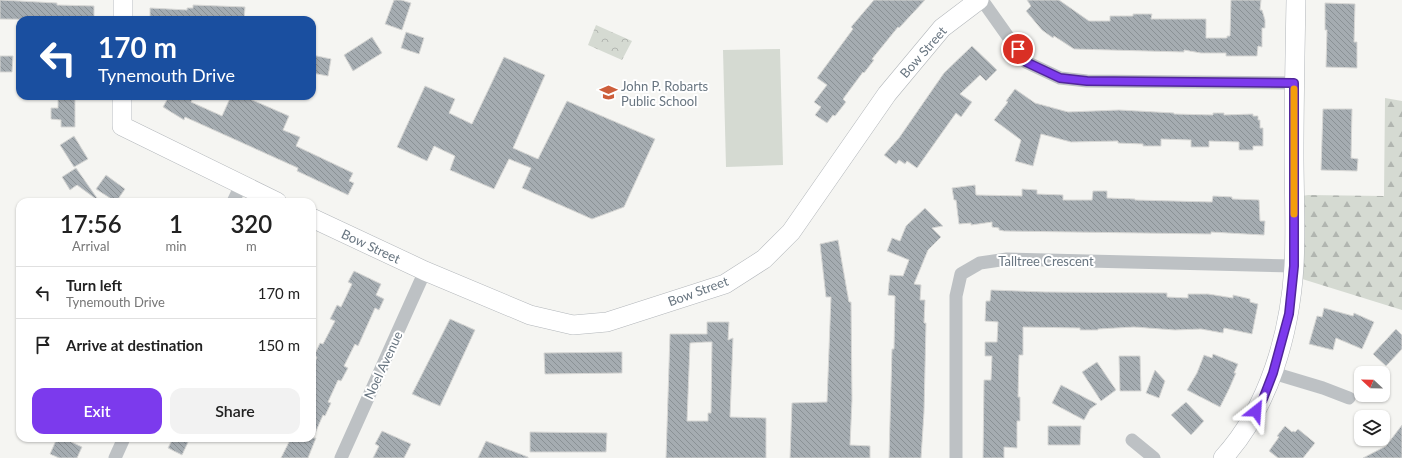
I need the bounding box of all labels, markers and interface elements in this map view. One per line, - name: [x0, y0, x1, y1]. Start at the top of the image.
- street label: Bow Street: [896, 23, 950, 81]
- text: 170 m: [98, 30, 177, 64]
- icon: left: [32, 32, 84, 84]
- pin: [1001, 32, 1035, 66]
- icon: arrive: [1007, 38, 1029, 60]
- text: Tynemouth Drive: [98, 64, 235, 86]
- place label: John P. Robarts Public School: [621, 78, 709, 109]
- school or university icon: John P. Robarts Public School: [598, 83, 618, 103]
- text: 17:56: [60, 209, 122, 238]
- text: 1: [169, 209, 183, 238]
- text: 320: [230, 209, 272, 238]
- street label: Bow Street: [339, 225, 403, 267]
- text: Arrival: [72, 238, 109, 254]
- text: min: [165, 238, 187, 254]
- text: m: [246, 238, 257, 254]
- street label: Talltree Crescent: [998, 253, 1094, 269]
- street label: Bow Street: [666, 273, 731, 309]
- text: Turn left: [66, 276, 122, 294]
- icon: left: [32, 282, 54, 304]
- text: 170 m: [258, 284, 300, 302]
- text: Tynemouth Drive: [66, 294, 165, 310]
- street label: Noel Avenue: [360, 328, 406, 401]
- icon: arrive: [32, 334, 54, 356]
- text: Arrive at destination: [66, 336, 203, 354]
- text: 150 m: [258, 336, 300, 354]
- north arrow: [1354, 366, 1390, 402]
- map controls: [1354, 366, 1390, 446]
- button: Exit: [32, 388, 162, 434]
- button: Share: [170, 388, 300, 434]
- position arrow: [1235, 390, 1277, 432]
- button: layers: [1354, 410, 1390, 446]

